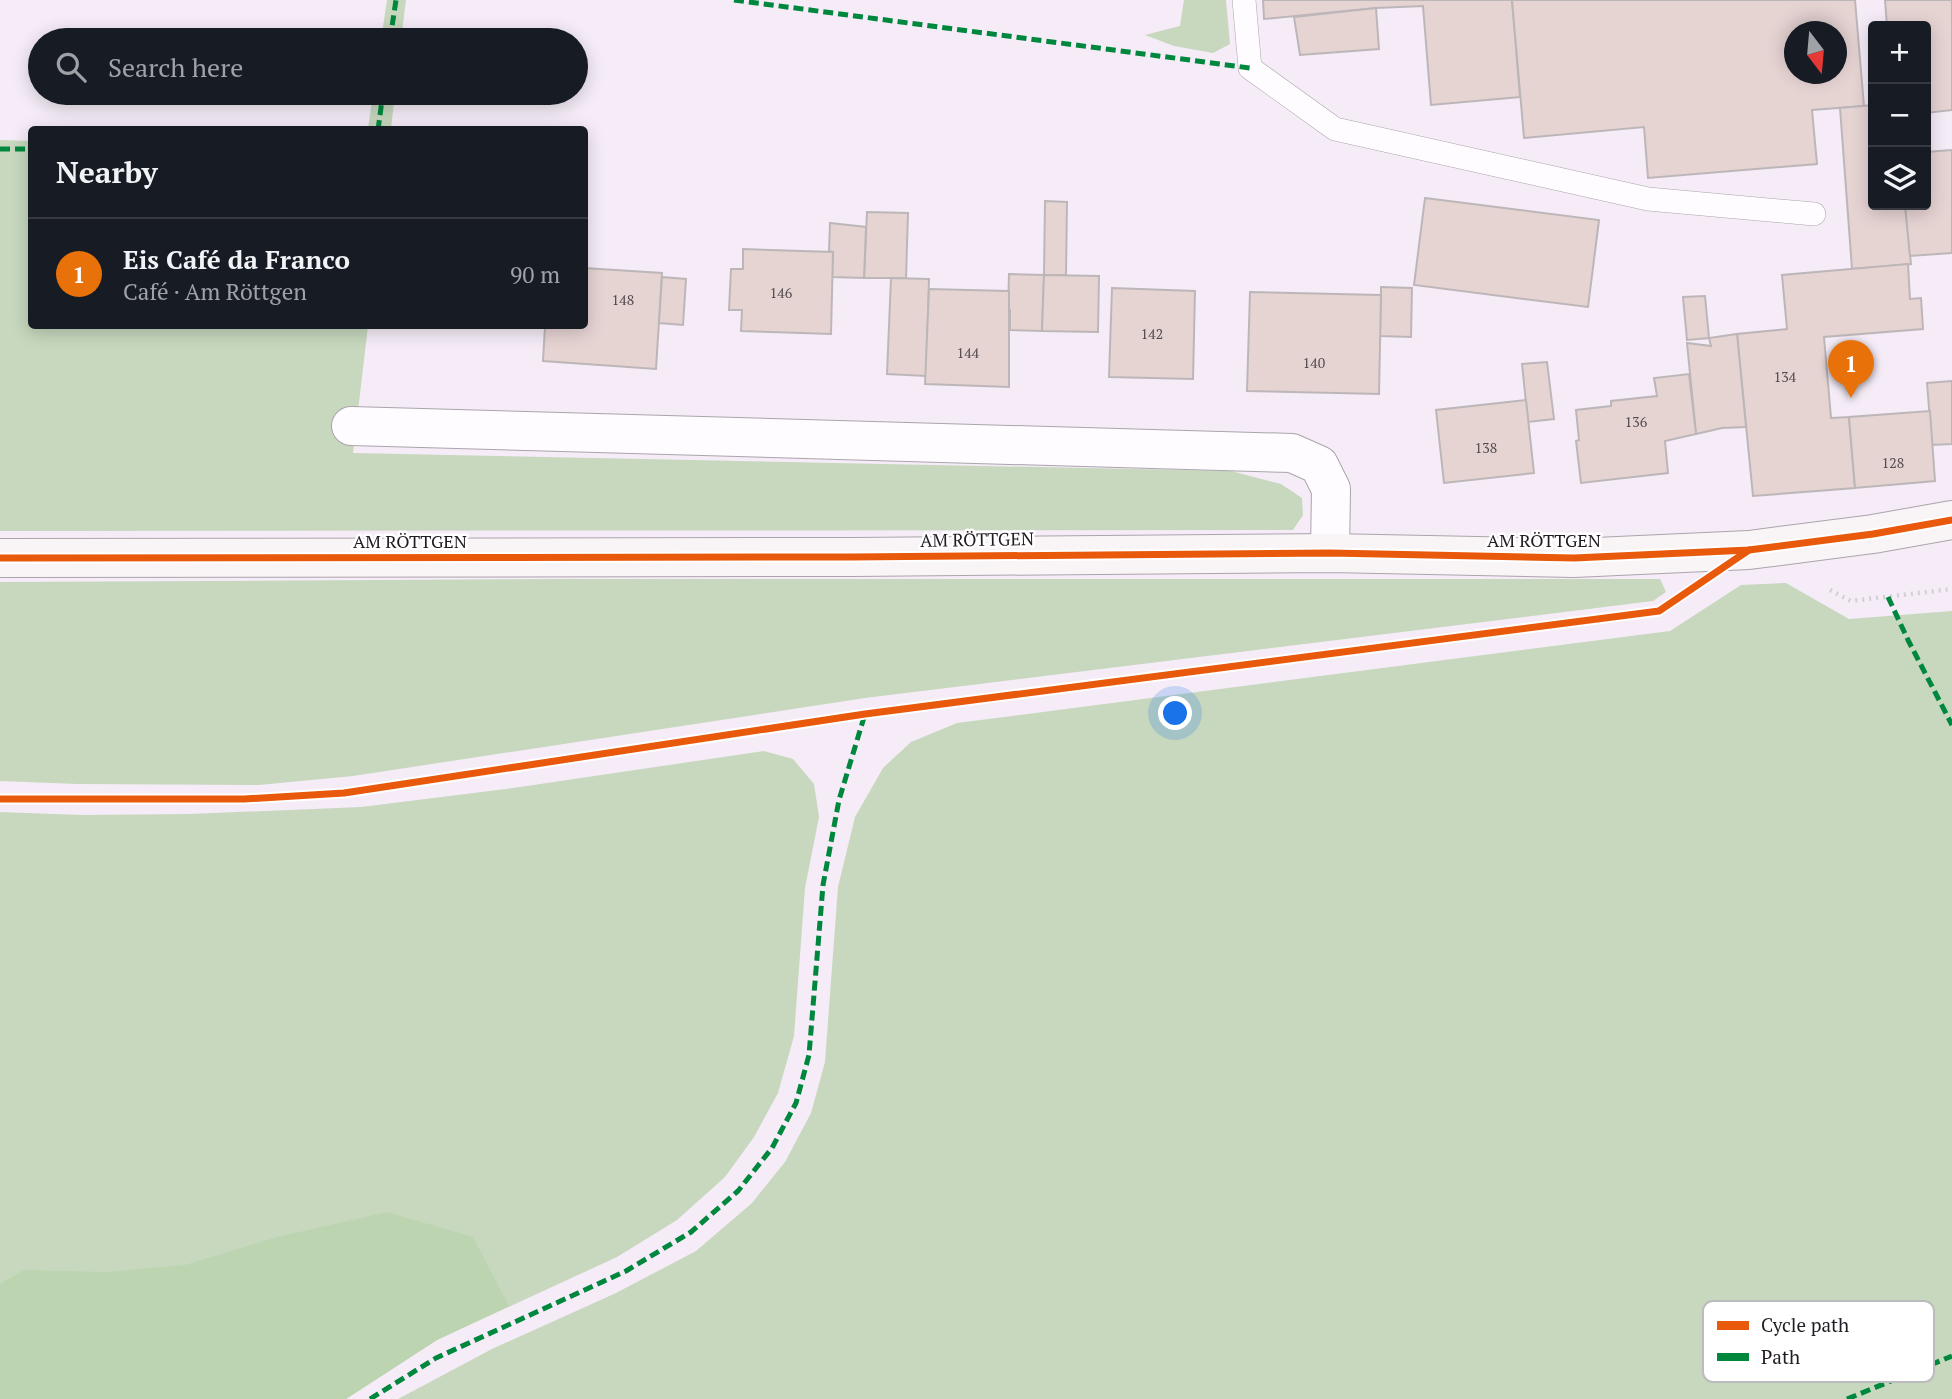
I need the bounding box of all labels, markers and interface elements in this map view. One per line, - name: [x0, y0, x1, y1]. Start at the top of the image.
- north arrow: [1784, 21, 1847, 84]
- map controls: [1868, 21, 1931, 210]
- button: +: [1868, 21, 1931, 84]
- search box: [28, 28, 588, 105]
- icon: search: [52, 48, 90, 86]
- text: Search here: [108, 50, 243, 84]
- button: −: [1868, 84, 1931, 147]
- button: layers: [1868, 147, 1931, 210]
- text: Nearby: [56, 152, 158, 192]
- text: Eis Café da Franco: [123, 242, 350, 276]
- text: 1: [73, 259, 86, 290]
- text: 90 m: [510, 259, 560, 290]
- text: Café · Am Röttgen: [123, 276, 307, 307]
- house number: 146: [770, 283, 793, 302]
- house number: 148: [612, 290, 634, 309]
- house number: 142: [1141, 324, 1163, 343]
- pin: 1: [1828, 340, 1874, 398]
- house number: 144: [957, 343, 980, 362]
- house number: 140: [1303, 353, 1325, 372]
- house number: 134: [1774, 367, 1797, 386]
- house number: 136: [1625, 412, 1648, 431]
- house number: 138: [1475, 438, 1497, 457]
- house number: 128: [1882, 453, 1904, 472]
- street label: AM RÖTTGEN: [920, 526, 1034, 552]
- street label: AM RÖTTGEN: [1487, 528, 1601, 552]
- street label: AM RÖTTGEN: [353, 529, 467, 553]
- your location: [1158, 696, 1192, 730]
- legend: [1703, 1301, 1934, 1382]
- text: Cycle path: [1761, 1312, 1849, 1337]
- text: Path: [1761, 1344, 1800, 1369]

